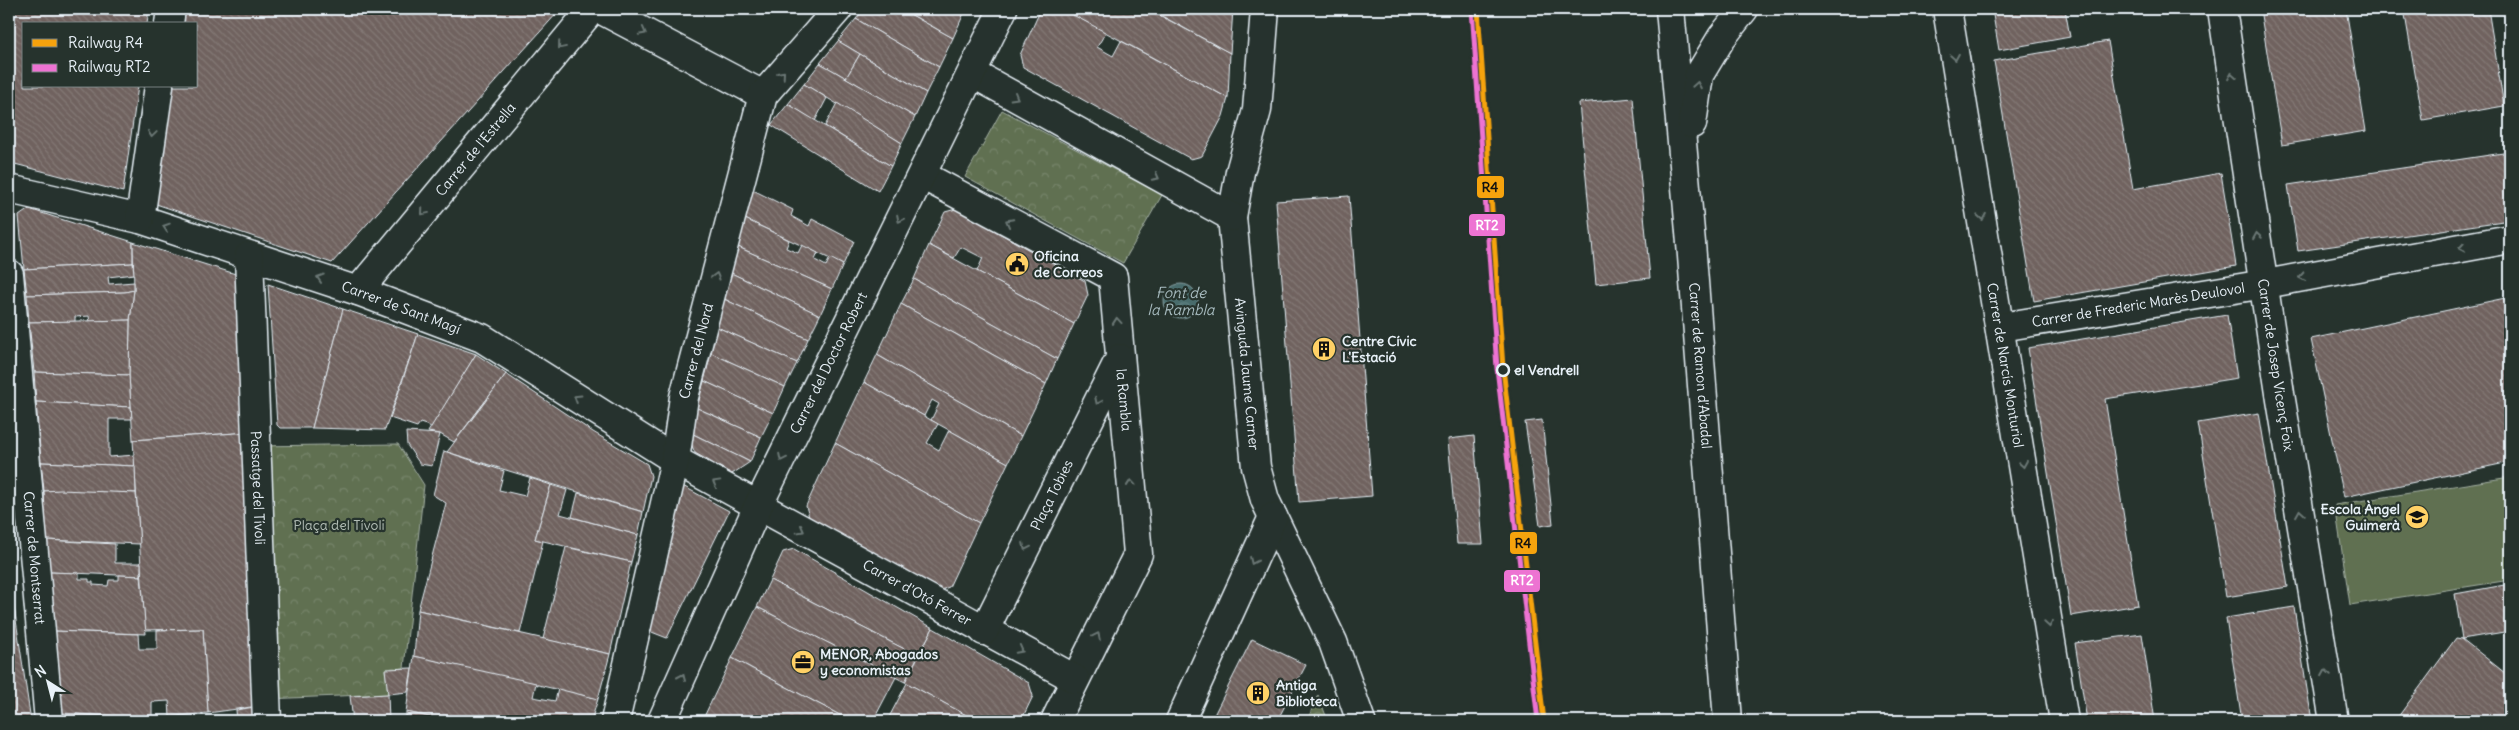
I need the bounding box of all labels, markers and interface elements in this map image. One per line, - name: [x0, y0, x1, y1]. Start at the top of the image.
- legend: [22, 22, 198, 88]
- one-way arrow: [638, 25, 647, 35]
- text: Railway R4: [68, 33, 143, 52]
- one-way arrow: [558, 41, 567, 50]
- one-way arrow: [1949, 52, 1959, 61]
- text: Railway RT2: [68, 57, 150, 76]
- one-way arrow: [776, 70, 785, 79]
- one-way arrow: [2227, 71, 2238, 79]
- one-way arrow: [1692, 81, 1702, 89]
- one-way arrow: [1009, 91, 1018, 101]
- street label: Carrer de l'Estrella: [432, 99, 519, 200]
- one-way arrow: [147, 131, 158, 139]
- one-way arrow: [1151, 170, 1160, 180]
- line badge: R4: [1476, 175, 1505, 199]
- text: R4: [1482, 178, 1498, 196]
- one-way arrow: [421, 206, 430, 215]
- one-way arrow: [896, 213, 906, 222]
- line badge: RT2: [1468, 213, 1506, 237]
- one-way arrow: [1977, 213, 1987, 221]
- text: RT2: [1475, 216, 1499, 234]
- one-way arrow: [1005, 218, 1014, 228]
- one-way arrow: [162, 223, 170, 233]
- one-way arrow: [2252, 232, 2263, 240]
- one-way arrow: [2458, 243, 2467, 253]
- place label: Oficina de Correos: [1034, 247, 1103, 281]
- public building icon: Oficina de Correos: [1004, 251, 1030, 277]
- one-way arrow: [710, 271, 721, 280]
- one-way arrow: [2298, 272, 2307, 282]
- one-way arrow: [317, 273, 325, 283]
- street label: Carrer de Sant Magí: [339, 277, 463, 338]
- street label: Carrer de Frederic Marès Deulovol: [2030, 278, 2246, 331]
- street label: Carrer de Josep Vicenç Foix: [2254, 278, 2298, 453]
- street label: Carrer de Narcís Monturiol: [1983, 281, 2028, 449]
- street label: Carrer de Ramon d'Abadal: [1685, 282, 1716, 449]
- water label: Font de la Rambla: [1148, 283, 1216, 319]
- street label: Carrer del Doctor Robert: [786, 289, 871, 437]
- street label: Avinguda Jaume Carner: [1231, 297, 1263, 451]
- street label: Carrer del Nord: [675, 301, 717, 401]
- one-way arrow: [1112, 317, 1123, 325]
- place label: Centre Cívic L'Estació: [1342, 332, 1417, 366]
- building icon: Centre Cívic L'Estació: [1311, 336, 1337, 362]
- place label: el Vendrell: [1514, 361, 1579, 379]
- marker: el Vendrell: [1496, 363, 1510, 377]
- street label: la Rambla: [1112, 368, 1136, 432]
- one-way arrow: [573, 395, 583, 404]
- one-way arrow: [1094, 396, 1104, 405]
- street label: Passatge del Tívoli: [247, 431, 269, 545]
- one-way arrow: [778, 453, 788, 462]
- street label: Plaça Tobies: [1027, 456, 1077, 533]
- one-way arrow: [2017, 460, 2028, 468]
- one-way arrow: [712, 479, 721, 489]
- one-way arrow: [1126, 479, 1137, 487]
- street label: Carrer de Montserrat: [19, 491, 49, 625]
- place label: Escola Àngel Guimerà: [2320, 500, 2400, 534]
- school or university icon: Escola Àngel Guimerà: [2404, 504, 2430, 530]
- one-way arrow: [2295, 509, 2305, 517]
- park label: Plaça del Tívoli: [293, 516, 385, 534]
- one-way arrow: [796, 523, 805, 533]
- line badge: R4: [1509, 531, 1538, 555]
- text: R4: [1515, 534, 1531, 552]
- one-way arrow: [1022, 542, 1032, 551]
- street label: Carrer d'Otó Ferrer: [860, 556, 975, 630]
- one-way arrow: [1249, 556, 1259, 565]
- line badge: RT2: [1503, 569, 1541, 593]
- text: RT2: [1510, 571, 1534, 589]
- one-way arrow: [2043, 620, 2053, 628]
- one-way arrow: [1091, 632, 1101, 641]
- one-way arrow: [1015, 644, 1024, 654]
- place label: MENOR, Abogados y economistas: [820, 645, 939, 679]
- office icon: MENOR, Abogados y economistas: [790, 649, 816, 675]
- north arrow: [22, 658, 72, 708]
- text: N: [31, 661, 50, 682]
- one-way arrow: [2322, 669, 2332, 678]
- one-way arrow: [676, 673, 687, 682]
- place label: Antiga Biblioteca: [1276, 676, 1337, 710]
- building icon: Antiga Biblioteca: [1245, 680, 1271, 706]

